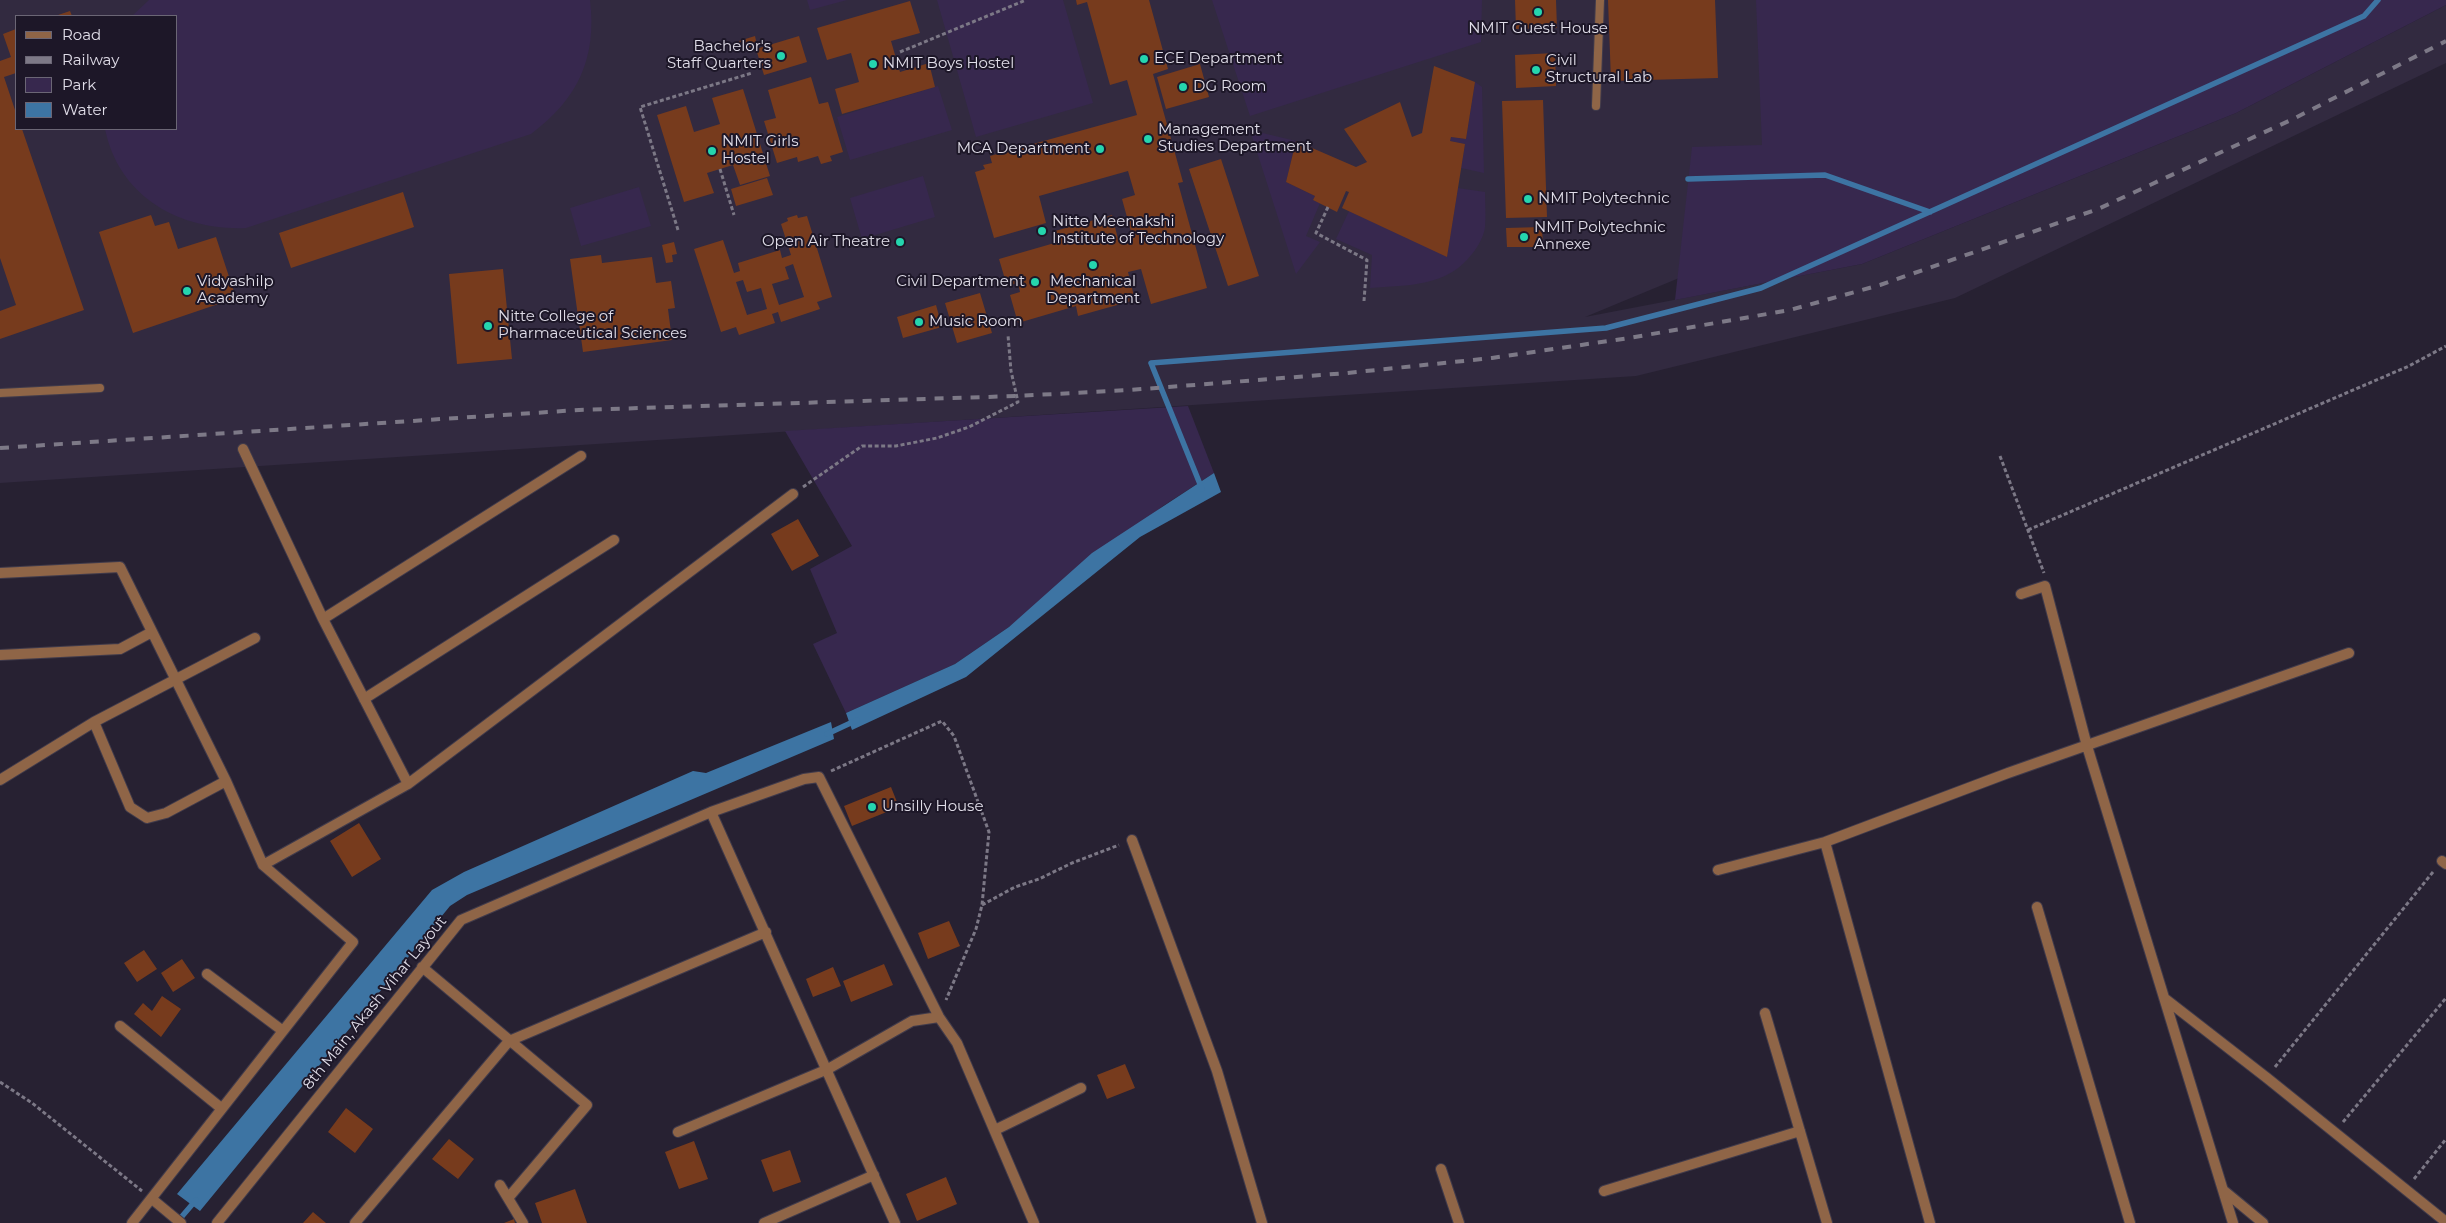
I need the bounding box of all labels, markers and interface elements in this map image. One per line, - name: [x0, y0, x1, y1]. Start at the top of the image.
- marker: NMIT Guest House: [1532, 6, 1544, 18]
- legend: [15, 15, 178, 130]
- place label: NMIT Guest House: [1468, 20, 1608, 38]
- text: Road: [62, 25, 101, 44]
- place label: Bachelor's Staff Quarters: [667, 38, 771, 73]
- text: Railway: [62, 50, 119, 69]
- marker: Bachelor's Staff Quarters: [775, 50, 787, 62]
- place label: ECE Department: [1154, 50, 1283, 68]
- place label: Civil Structural Lab: [1546, 52, 1652, 87]
- marker: ECE Department: [1138, 53, 1150, 65]
- place label: NMIT Boys Hostel: [883, 55, 1014, 73]
- marker: NMIT Boys Hostel: [867, 58, 879, 70]
- marker: Civil Structural Lab: [1530, 64, 1542, 76]
- text: Park: [62, 75, 96, 94]
- place label: DG Room: [1193, 78, 1266, 96]
- marker: DG Room: [1177, 81, 1189, 93]
- text: Water: [62, 100, 108, 119]
- place label: Management Studies Department: [1158, 121, 1312, 156]
- place label: NMIT Girls Hostel: [722, 133, 798, 168]
- marker: Management Studies Department: [1142, 133, 1154, 145]
- place label: MCA Department: [957, 140, 1090, 158]
- marker: MCA Department: [1094, 143, 1106, 155]
- marker: NMIT Girls Hostel: [706, 145, 718, 157]
- place label: NMIT Polytechnic: [1538, 190, 1670, 208]
- marker: NMIT Polytechnic: [1522, 193, 1534, 205]
- place label: Nitte Meenakshi Institute of Technology: [1052, 213, 1224, 248]
- place label: NMIT Polytechnic Annexe: [1534, 219, 1666, 254]
- marker: Nitte Meenakshi Institute of Technology: [1036, 225, 1048, 237]
- marker: NMIT Polytechnic Annexe: [1518, 231, 1530, 243]
- place label: Open Air Theatre: [762, 233, 890, 251]
- marker: Open Air Theatre: [894, 236, 906, 248]
- marker: Mechanical Department: [1087, 259, 1099, 271]
- place label: Vidyashilp Academy: [197, 273, 274, 308]
- place label: Civil Department: [896, 273, 1025, 291]
- place label: Mechanical Department: [1046, 273, 1140, 308]
- marker: Civil Department: [1029, 276, 1041, 288]
- marker: Vidyashilp Academy: [181, 285, 193, 297]
- place label: Nitte College of Pharmaceutical Sciences: [498, 308, 687, 343]
- place label: Music Room: [929, 313, 1023, 331]
- marker: Music Room: [913, 316, 925, 328]
- marker: Nitte College of Pharmaceutical Sciences: [482, 320, 494, 332]
- place label: Unsilly House: [882, 798, 983, 816]
- marker: Unsilly House: [866, 801, 878, 813]
- street label: 8th Main, Akash Vihar Layout: [299, 913, 451, 1093]

